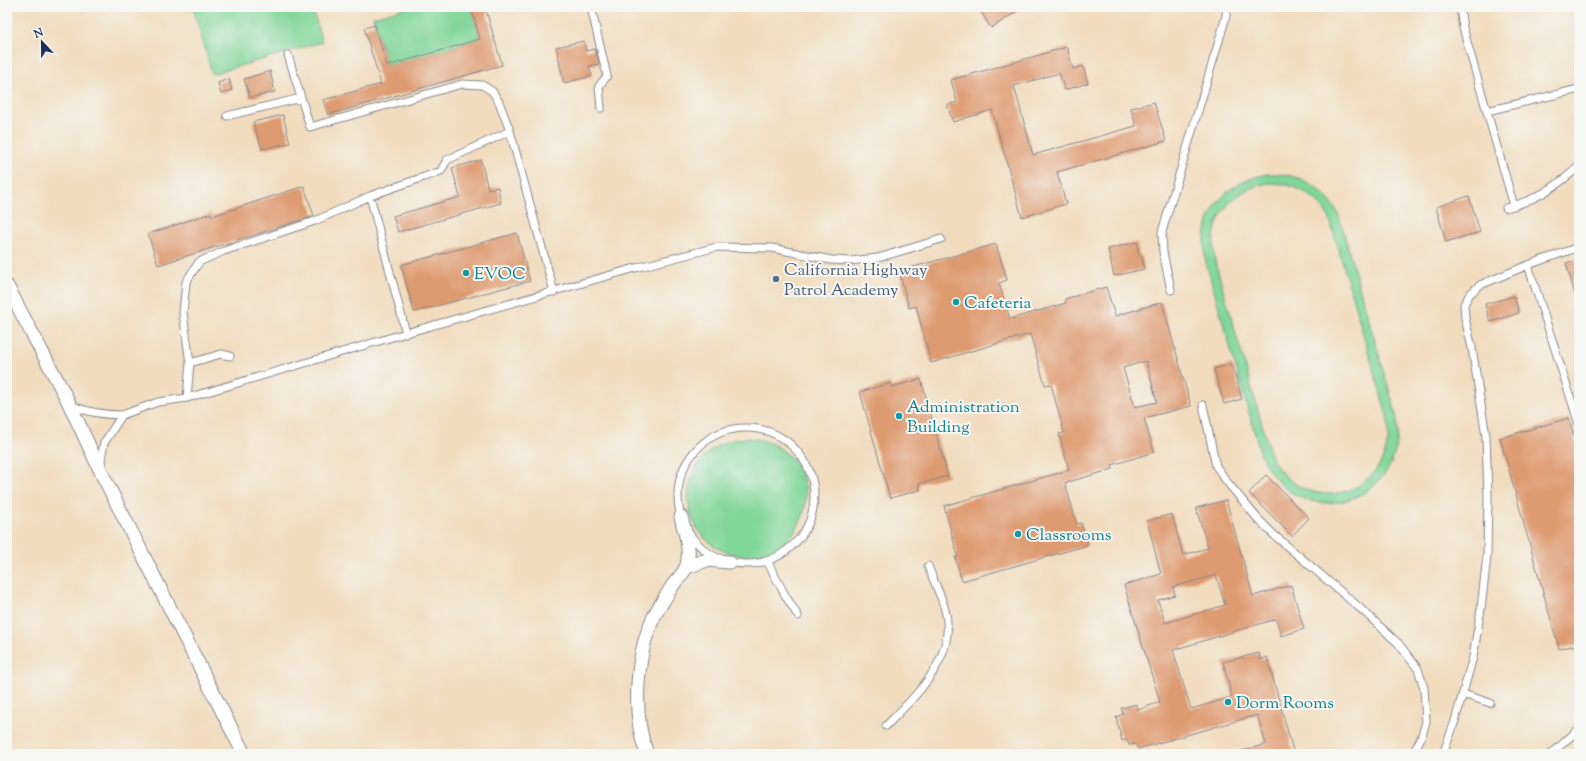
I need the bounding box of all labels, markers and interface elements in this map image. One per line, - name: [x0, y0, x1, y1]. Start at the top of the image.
- north arrow: [22, 22, 62, 62]
- text: N: [31, 25, 46, 43]
- place label: California Highway Patrol Academy: [784, 259, 928, 303]
- place label: EVOC: [474, 263, 526, 287]
- marker: EVOC: [461, 268, 471, 278]
- marker: California Highway Patrol Academy: [771, 274, 781, 284]
- place label: Cafeteria: [964, 292, 1032, 316]
- marker: Cafeteria: [951, 297, 961, 307]
- place label: Administration Building: [907, 396, 1020, 440]
- marker: Administration Building: [894, 411, 904, 421]
- place label: Classrooms: [1026, 524, 1112, 548]
- marker: Classrooms: [1013, 529, 1023, 539]
- place label: Dorm Rooms: [1236, 692, 1334, 716]
- marker: Dorm Rooms: [1223, 697, 1233, 707]

